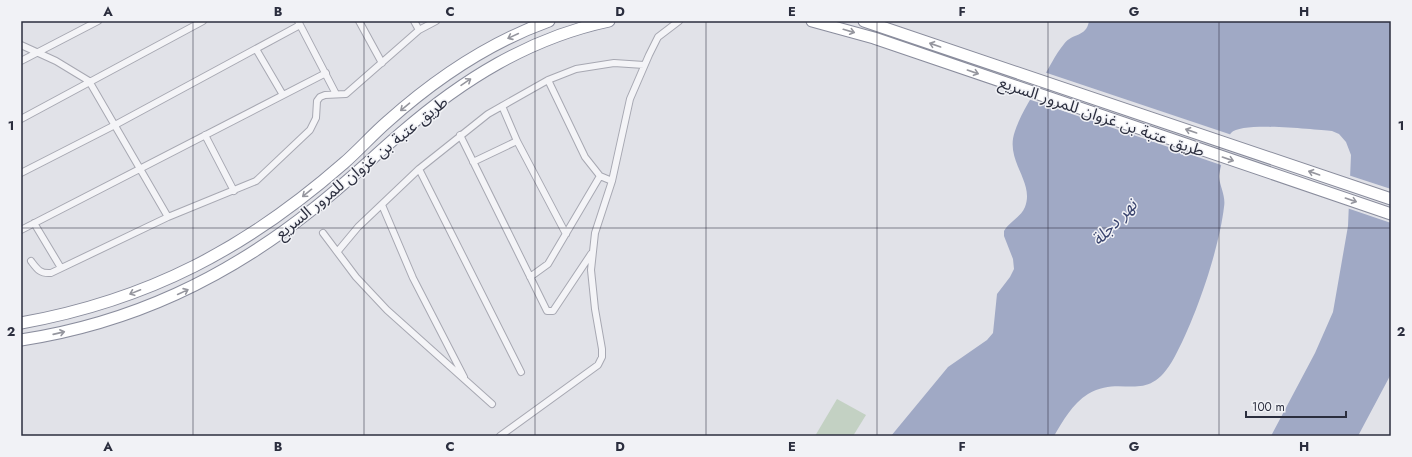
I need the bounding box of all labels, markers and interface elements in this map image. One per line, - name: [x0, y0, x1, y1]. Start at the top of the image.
- text: A: [102, 2, 113, 21]
- text: B: [274, 2, 283, 21]
- text: C: [445, 2, 455, 21]
- text: D: [615, 2, 625, 21]
- text: E: [788, 2, 796, 21]
- text: F: [958, 2, 966, 21]
- text: G: [1129, 2, 1140, 21]
- text: H: [1299, 2, 1309, 21]
- one-way arrow: [843, 28, 856, 35]
- one-way arrow: [507, 33, 519, 40]
- one-way arrow: [929, 41, 942, 48]
- one-way arrow: [966, 69, 979, 76]
- street label: طريق عتبة بن غزوان للمرور السريع: [996, 70, 1208, 164]
- one-way arrow: [460, 78, 471, 86]
- street label: طريق عتبة بن غزوان للمرور السريع: [270, 90, 453, 245]
- one-way arrow: [399, 103, 410, 112]
- text: 1: [8, 116, 14, 135]
- text: 1: [1398, 116, 1404, 135]
- one-way arrow: [1185, 127, 1198, 134]
- one-way arrow: [1222, 155, 1234, 163]
- one-way arrow: [1308, 169, 1321, 176]
- one-way arrow: [301, 188, 312, 197]
- water label: نهر دجلة: [1086, 192, 1143, 251]
- one-way arrow: [1345, 197, 1357, 205]
- one-way arrow: [176, 288, 188, 295]
- one-way arrow: [129, 289, 141, 296]
- text: 2: [7, 322, 15, 341]
- text: 2: [1397, 322, 1405, 341]
- one-way arrow: [52, 328, 65, 336]
- scale bar: [1246, 393, 1346, 419]
- text: 100 m: [1252, 398, 1285, 416]
- text: A: [102, 437, 113, 456]
- text: B: [274, 437, 283, 456]
- text: C: [445, 437, 455, 456]
- text: D: [615, 437, 625, 456]
- text: E: [788, 437, 796, 456]
- text: F: [958, 437, 966, 456]
- text: G: [1129, 437, 1140, 456]
- text: H: [1299, 437, 1309, 456]

